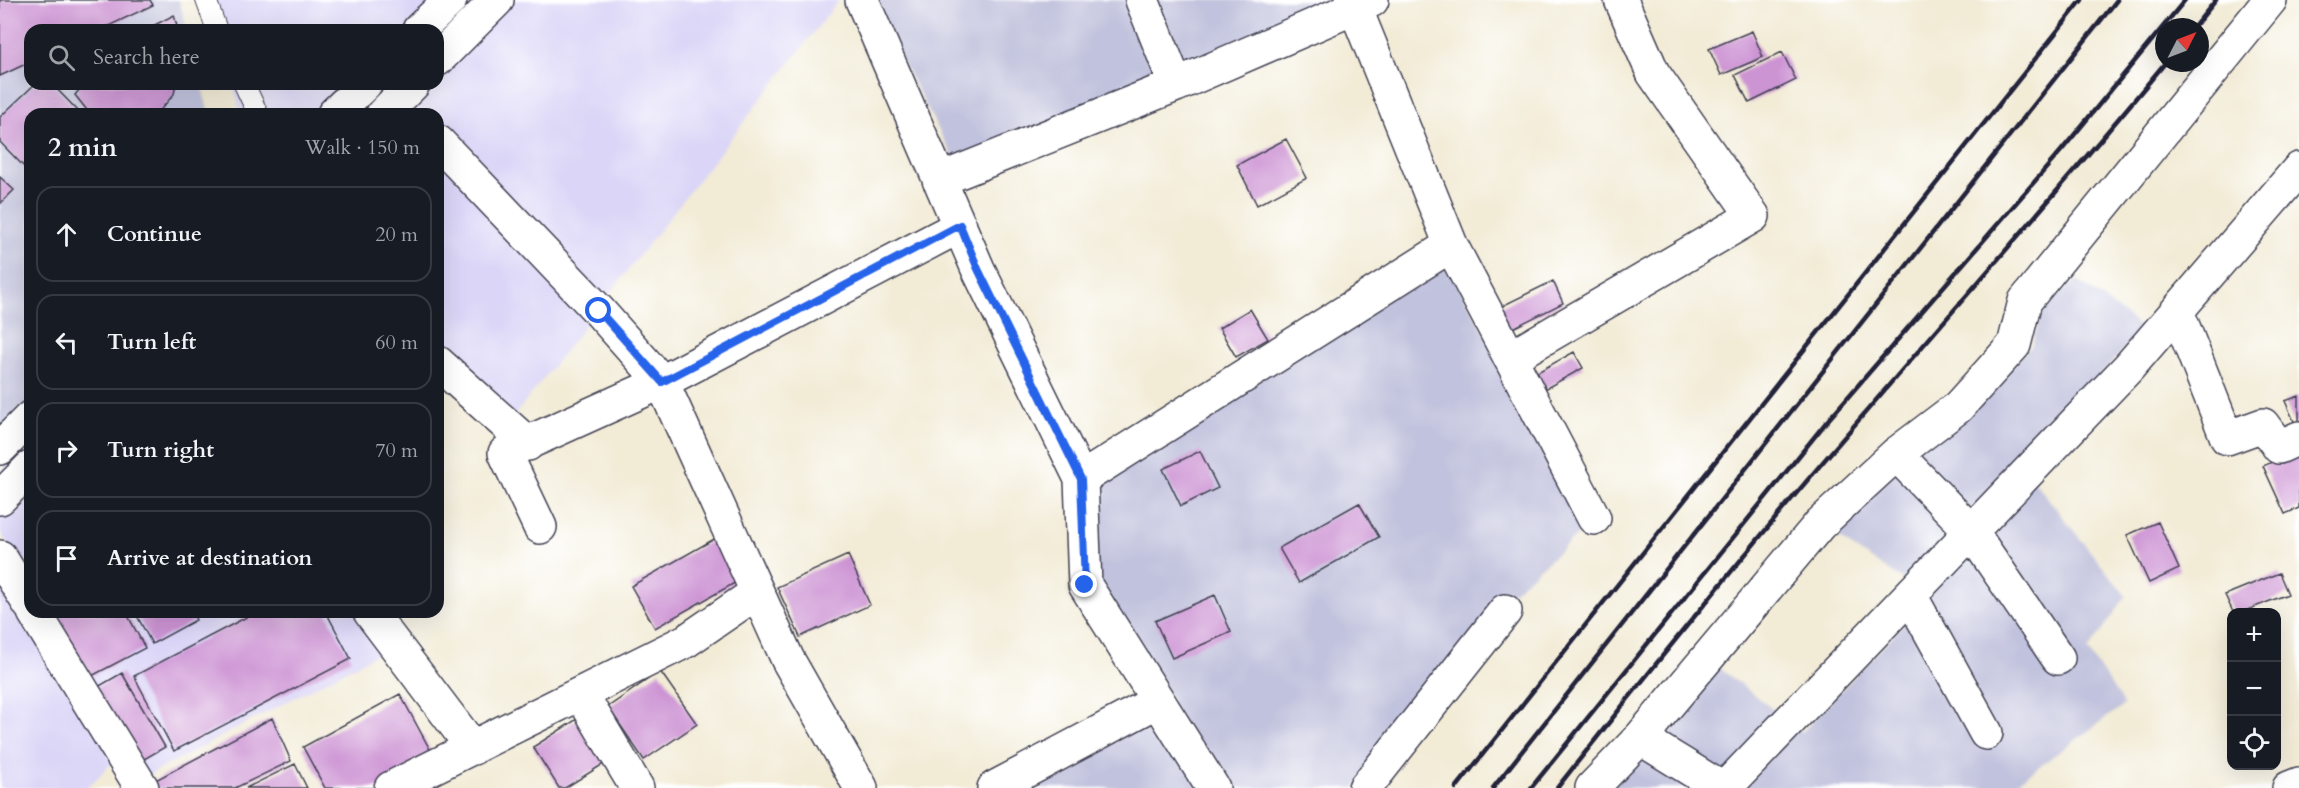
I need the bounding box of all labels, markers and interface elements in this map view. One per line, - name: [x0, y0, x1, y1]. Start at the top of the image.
- north arrow: [2155, 18, 2209, 72]
- search box: [24, 24, 444, 90]
- icon: search: [45, 41, 78, 74]
- text: Search here: [93, 42, 200, 72]
- text: 2 min: [48, 130, 117, 165]
- text: Walk · 150 m: [305, 134, 420, 161]
- icon: ahead: [50, 218, 83, 251]
- text: Continue: [107, 219, 202, 249]
- text: 20 m: [375, 221, 418, 248]
- route start: [585, 297, 611, 323]
- icon: left: [50, 326, 83, 359]
- text: Turn left: [107, 327, 196, 357]
- text: 60 m: [375, 329, 418, 356]
- icon: right: [50, 434, 83, 467]
- text: Turn right: [107, 435, 214, 465]
- text: 70 m: [375, 437, 418, 464]
- icon: arrive: [50, 542, 83, 575]
- text: Arrive at destination: [107, 543, 312, 573]
- route end: [1071, 571, 1097, 597]
- map controls: [2227, 608, 2281, 770]
- button: +: [2227, 608, 2281, 662]
- button: −: [2227, 662, 2281, 716]
- button: locate: [2227, 716, 2281, 770]

